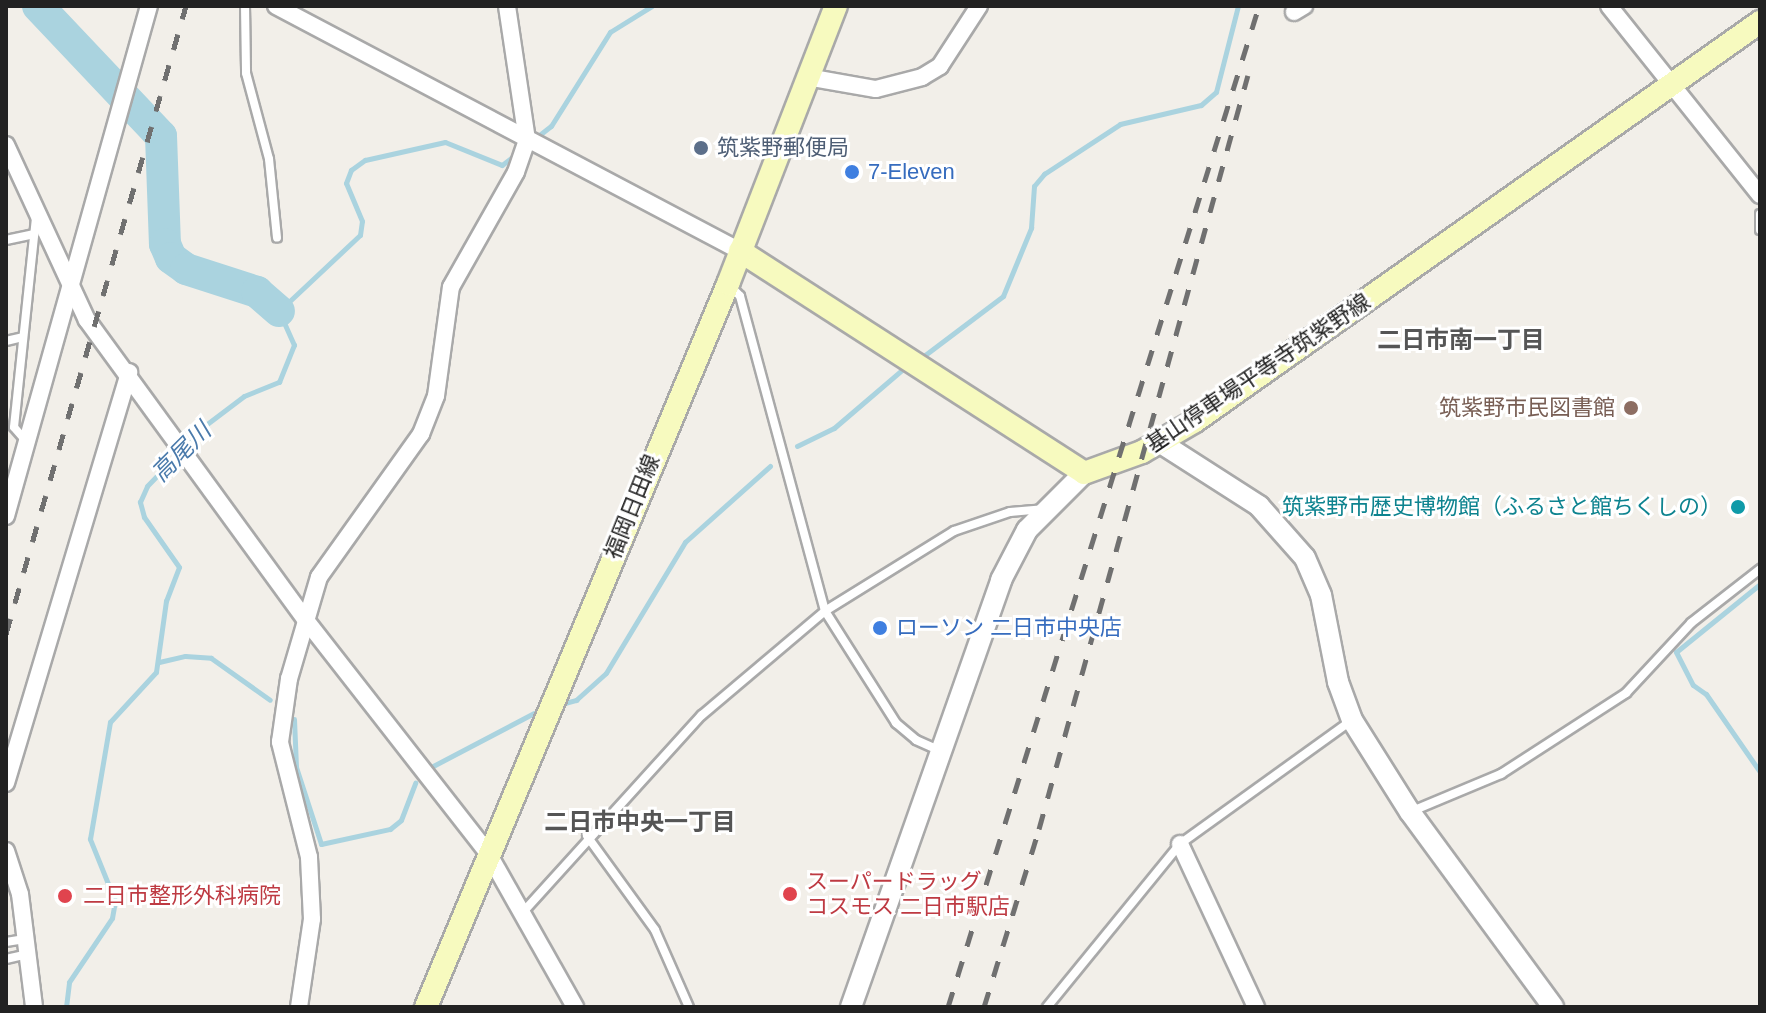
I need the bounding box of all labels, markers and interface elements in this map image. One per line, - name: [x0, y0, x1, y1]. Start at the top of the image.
- place label: 筑紫野郵便局: [717, 135, 849, 161]
- marker: 筑紫野郵便局: [692, 139, 710, 157]
- place label: 7-Eleven: [868, 159, 955, 185]
- marker: 7-Eleven: [843, 163, 861, 181]
- street label: 基山停車場平等寺筑紫野線: [1141, 288, 1375, 458]
- district label: 二日市南一丁目: [1377, 326, 1545, 354]
- place label: 筑紫野市民図書館: [1439, 395, 1615, 421]
- marker: 筑紫野市民図書館: [1622, 399, 1640, 417]
- water label: 高尾川: [145, 416, 217, 488]
- street label: 福岡日田線: [599, 451, 665, 563]
- place label: 筑紫野市歴史博物館（ふるさと館ちくしの）: [1282, 494, 1722, 520]
- marker: 筑紫野市歴史博物館（ふるさと館ちくしの）: [1729, 498, 1747, 516]
- place label: ローソン 二日市中央店: [896, 615, 1122, 641]
- marker: ローソン 二日市中央店: [871, 619, 889, 637]
- district label: 二日市中央一丁目: [544, 808, 736, 836]
- place label: スーパードラッグ コスモス 二日市駅店: [806, 868, 1010, 920]
- place label: 二日市整形外科病院: [83, 883, 281, 909]
- marker: 二日市整形外科病院: [54, 885, 76, 907]
- marker: スーパードラッグ コスモス 二日市駅店: [781, 885, 799, 903]

